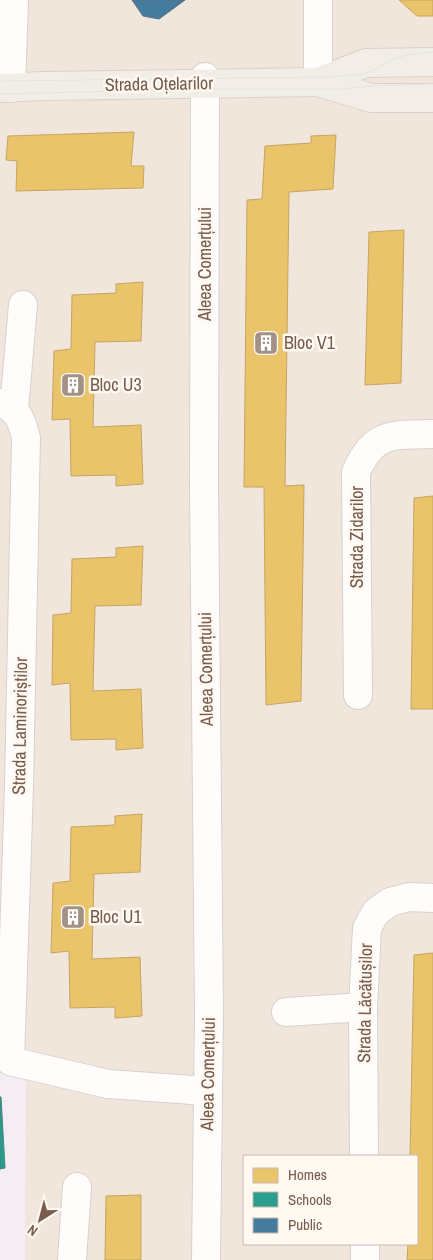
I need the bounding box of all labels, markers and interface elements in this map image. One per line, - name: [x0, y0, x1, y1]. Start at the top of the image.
- street label: Strada Oțelarilor: [105, 70, 213, 97]
- street label: Aleea Comerțului: [192, 207, 217, 322]
- building icon: Bloc V1: [253, 330, 279, 356]
- place label: Bloc V1: [284, 330, 336, 355]
- building icon: Bloc U3: [60, 372, 86, 398]
- place label: Bloc U3: [90, 372, 142, 397]
- street label: Strada Zidarilor: [344, 486, 369, 588]
- street label: Aleea Comerțului: [192, 612, 219, 727]
- street label: Strada Laminoriștilor: [6, 657, 33, 795]
- building icon: Bloc U1: [60, 904, 86, 930]
- place label: Bloc U1: [90, 904, 142, 929]
- street label: Strada Lăcătușilor: [351, 943, 378, 1063]
- street label: Aleea Comerțului: [194, 1017, 221, 1132]
- legend: [243, 1155, 418, 1245]
- text: Homes: [288, 1164, 327, 1185]
- text: Schools: [288, 1189, 332, 1210]
- north arrow: [15, 1195, 65, 1245]
- text: Public: [288, 1214, 322, 1235]
- text: N: [24, 1221, 41, 1240]

